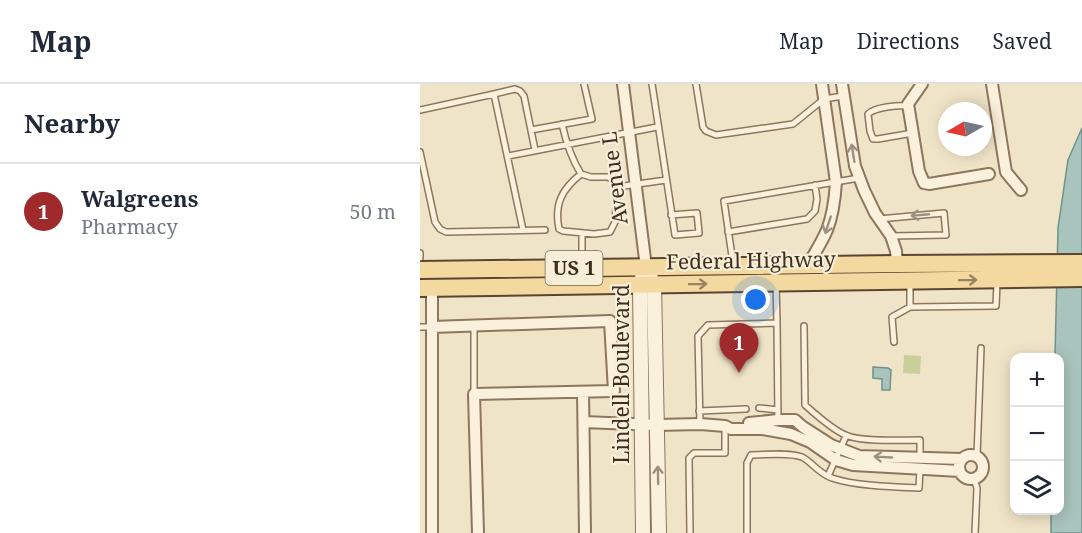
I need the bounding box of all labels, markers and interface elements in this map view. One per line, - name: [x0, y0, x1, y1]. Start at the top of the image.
- text: Map: [30, 22, 92, 60]
- text: Map: [779, 27, 824, 55]
- text: Directions: [857, 27, 959, 55]
- text: Saved: [992, 27, 1052, 55]
- north arrow: [938, 102, 992, 156]
- text: Nearby: [24, 105, 120, 141]
- street label: Avenue L: [594, 130, 634, 226]
- one-way arrow: [847, 143, 858, 163]
- text: Walgreens: [81, 183, 198, 213]
- text: 1: [38, 198, 49, 225]
- text: 50 m: [350, 198, 396, 225]
- one-way arrow: [911, 210, 931, 221]
- text: Pharmacy: [81, 213, 178, 240]
- one-way arrow: [822, 215, 833, 234]
- street label: Federal Highway: [666, 245, 836, 275]
- road number: US 1: [546, 251, 602, 285]
- one-way arrow: [958, 274, 978, 286]
- one-way arrow: [687, 278, 707, 290]
- street label: Lindell Boulevard: [607, 284, 635, 464]
- your location: [741, 285, 770, 314]
- pin: 1: [720, 324, 758, 373]
- map controls: [1010, 353, 1064, 515]
- button: +: [1010, 353, 1064, 407]
- button: −: [1010, 407, 1064, 461]
- one-way arrow: [873, 451, 893, 462]
- button: layers: [1010, 461, 1064, 515]
- one-way arrow: [652, 465, 663, 485]

